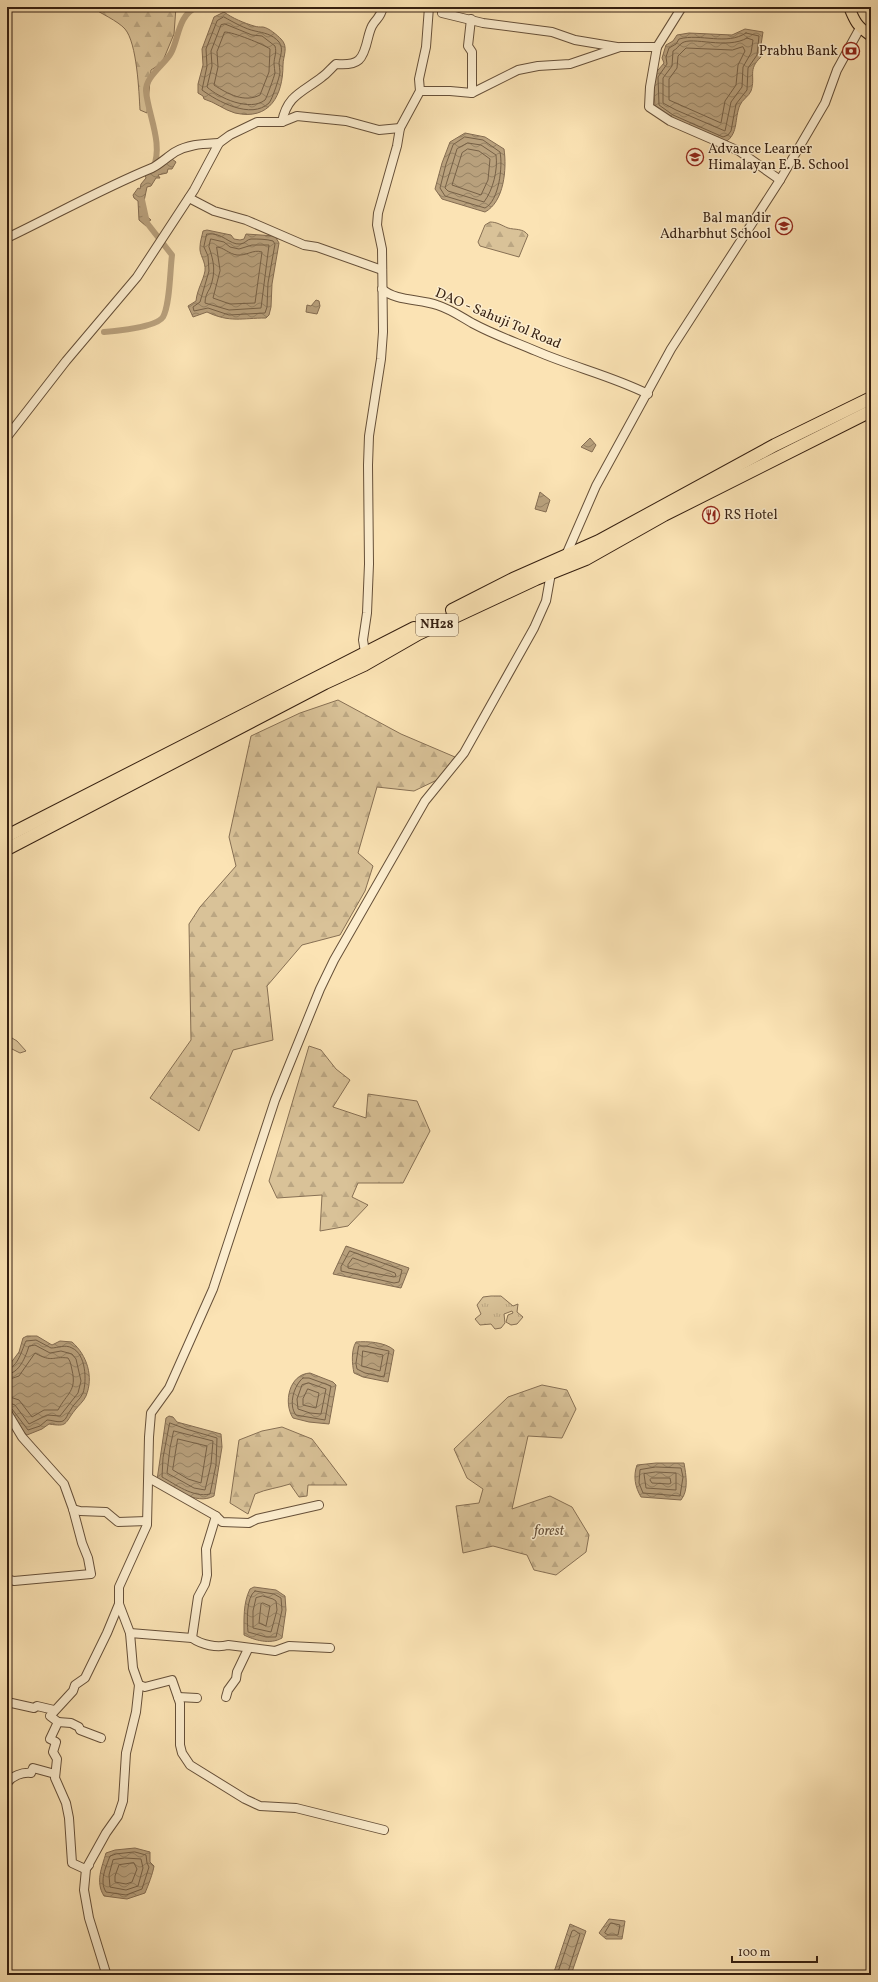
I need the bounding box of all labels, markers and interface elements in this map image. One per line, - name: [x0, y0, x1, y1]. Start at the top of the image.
- bank icon: Prabhu Bank: [841, 41, 861, 61]
- place label: Prabhu Bank: [759, 42, 838, 61]
- place label: Advance Learner Himalayan E. B. School: [708, 140, 849, 175]
- school or university icon: Advance Learner Himalayan E. B. School: [685, 147, 705, 167]
- place label: Bal mandir Adharbhut School: [660, 209, 771, 244]
- school or university icon: Bal mandir Adharbhut School: [774, 216, 794, 236]
- street label: DAO - Sahuji Tol Road: [432, 284, 564, 354]
- restaurant icon: RS Hotel: [701, 505, 721, 525]
- place label: RS Hotel: [724, 506, 778, 525]
- road number: NH28: [416, 614, 458, 636]
- park label: forest: [531, 1522, 565, 1541]
- scale bar: [732, 1938, 817, 1964]
- text: 100 m: [738, 1945, 771, 1961]

